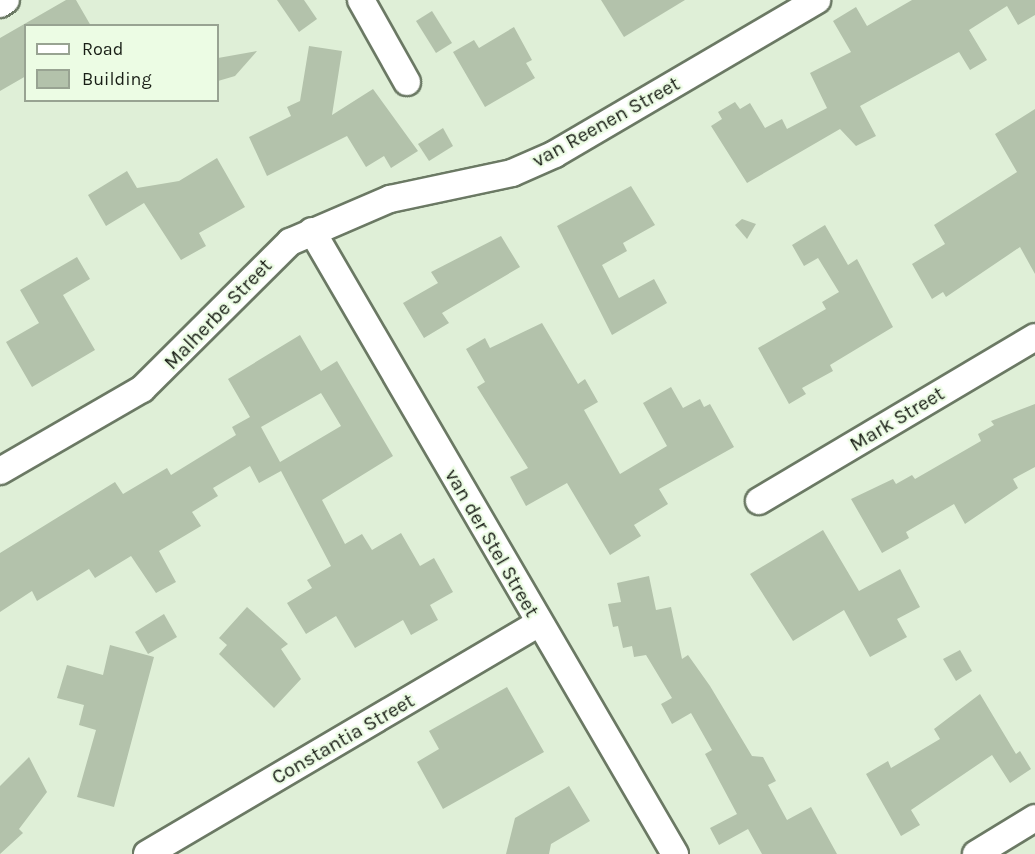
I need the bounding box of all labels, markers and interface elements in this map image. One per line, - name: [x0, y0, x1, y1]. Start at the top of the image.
- legend: [24, 24, 219, 102]
- text: Road: [82, 38, 123, 60]
- text: Building: [82, 68, 152, 90]
- street label: van Reenen Street: [528, 72, 684, 172]
- street label: Malherbe Street: [159, 254, 277, 374]
- street label: Mark Street: [845, 381, 949, 457]
- street label: van der Stel Street: [440, 465, 544, 621]
- street label: Constantia Street: [267, 688, 419, 790]

